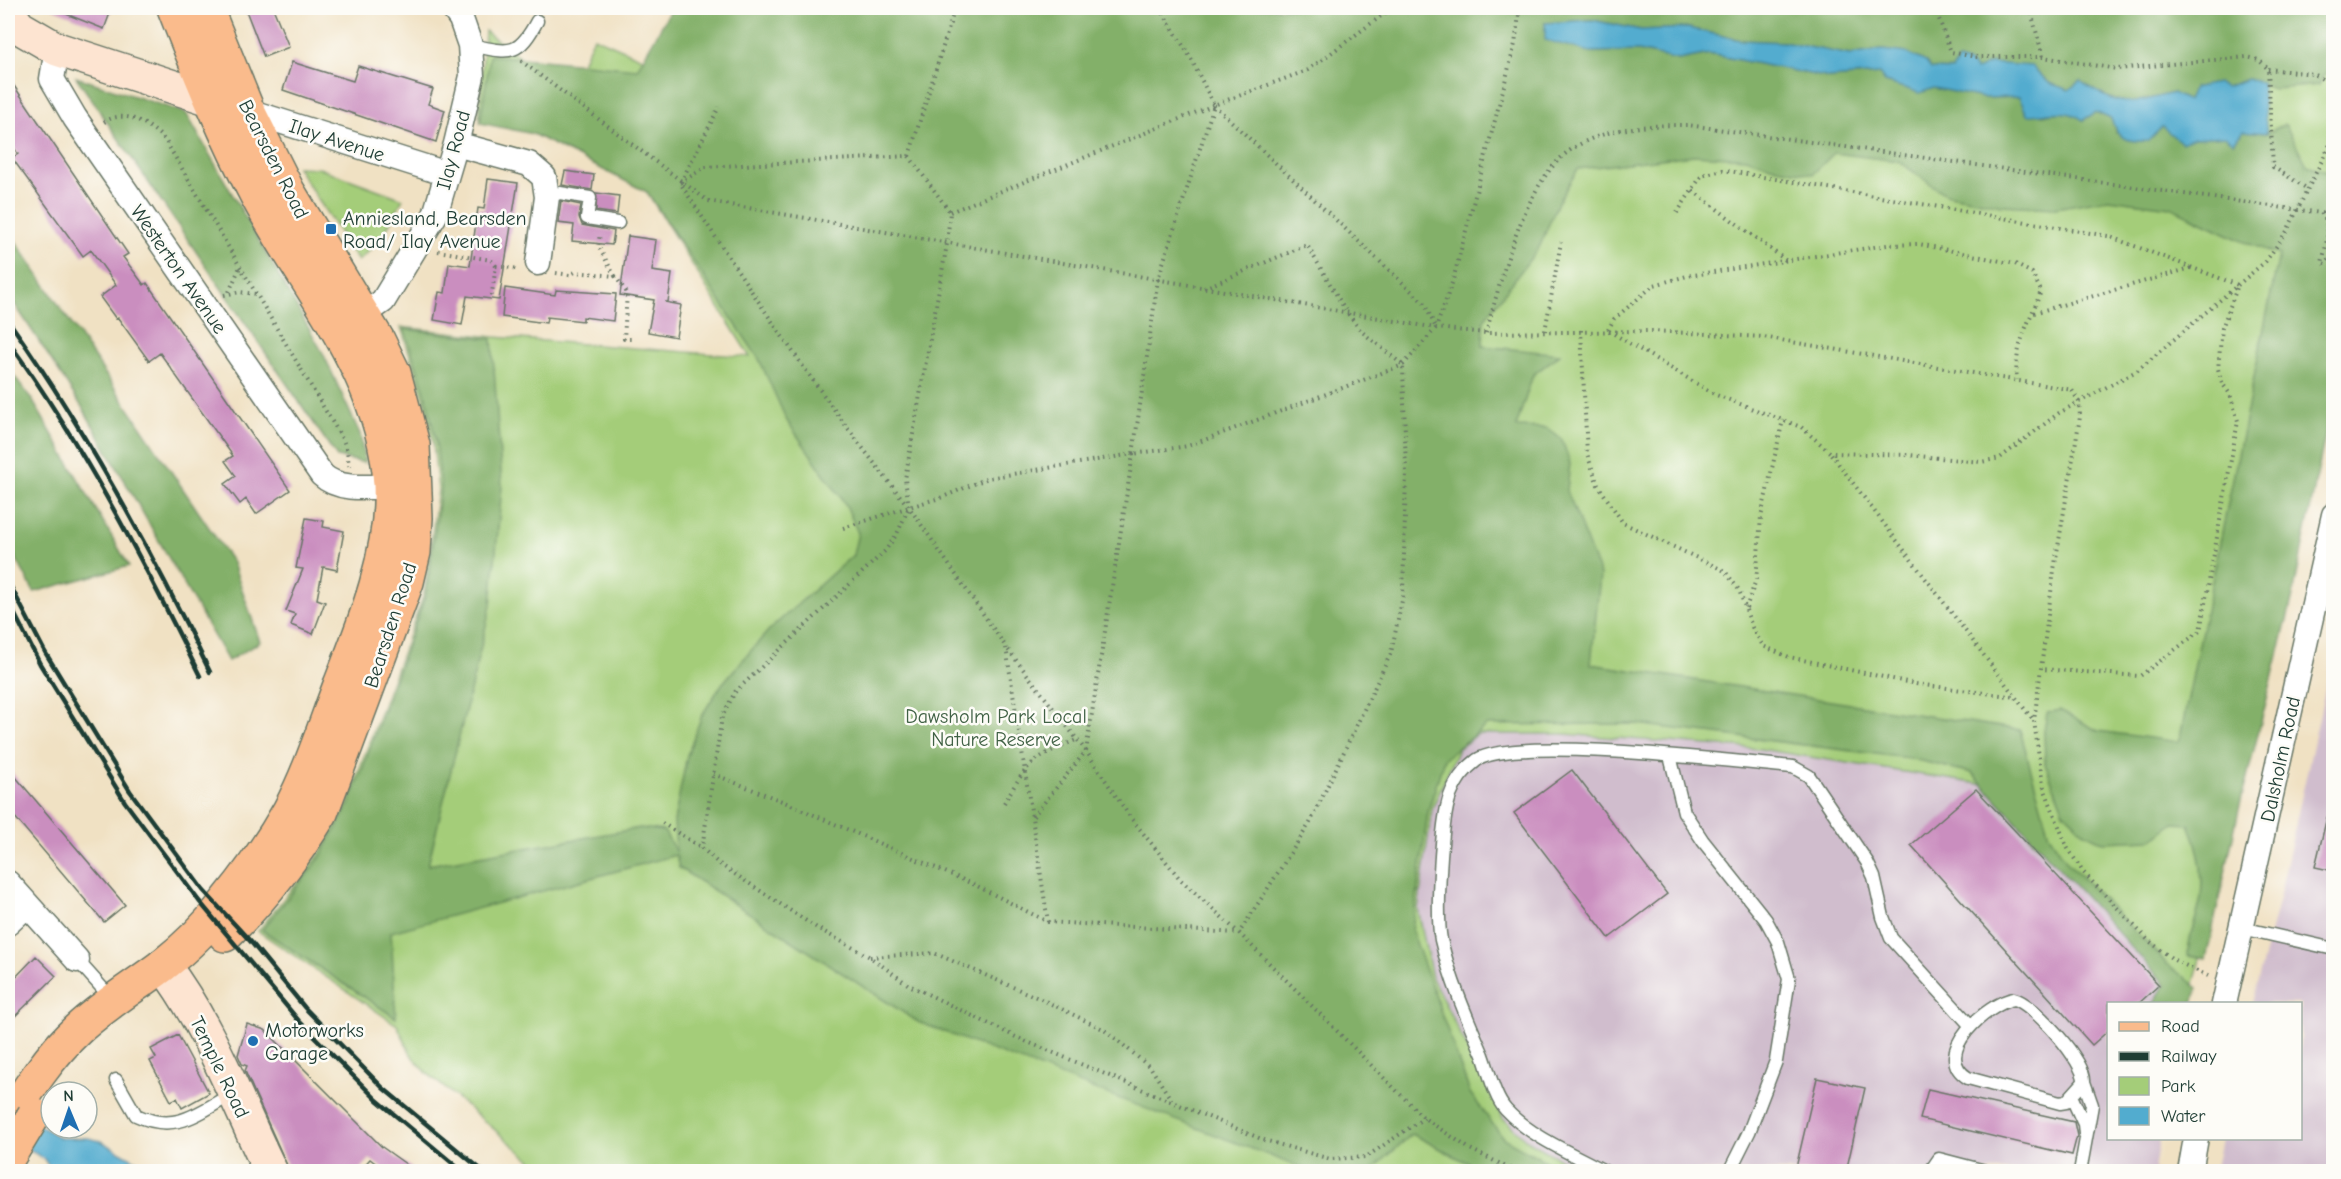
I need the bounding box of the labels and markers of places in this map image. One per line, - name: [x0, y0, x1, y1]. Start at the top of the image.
- place label: Anniesland, Bearsden Road/ Ilay Avenue: [343, 207, 527, 253]
- marker: Anniesland, Bearsden Road/ Ilay Avenue: [324, 222, 338, 236]
- place label: Motorworks Garage: [265, 1019, 364, 1065]
- marker: Motorworks Garage: [246, 1034, 260, 1048]

